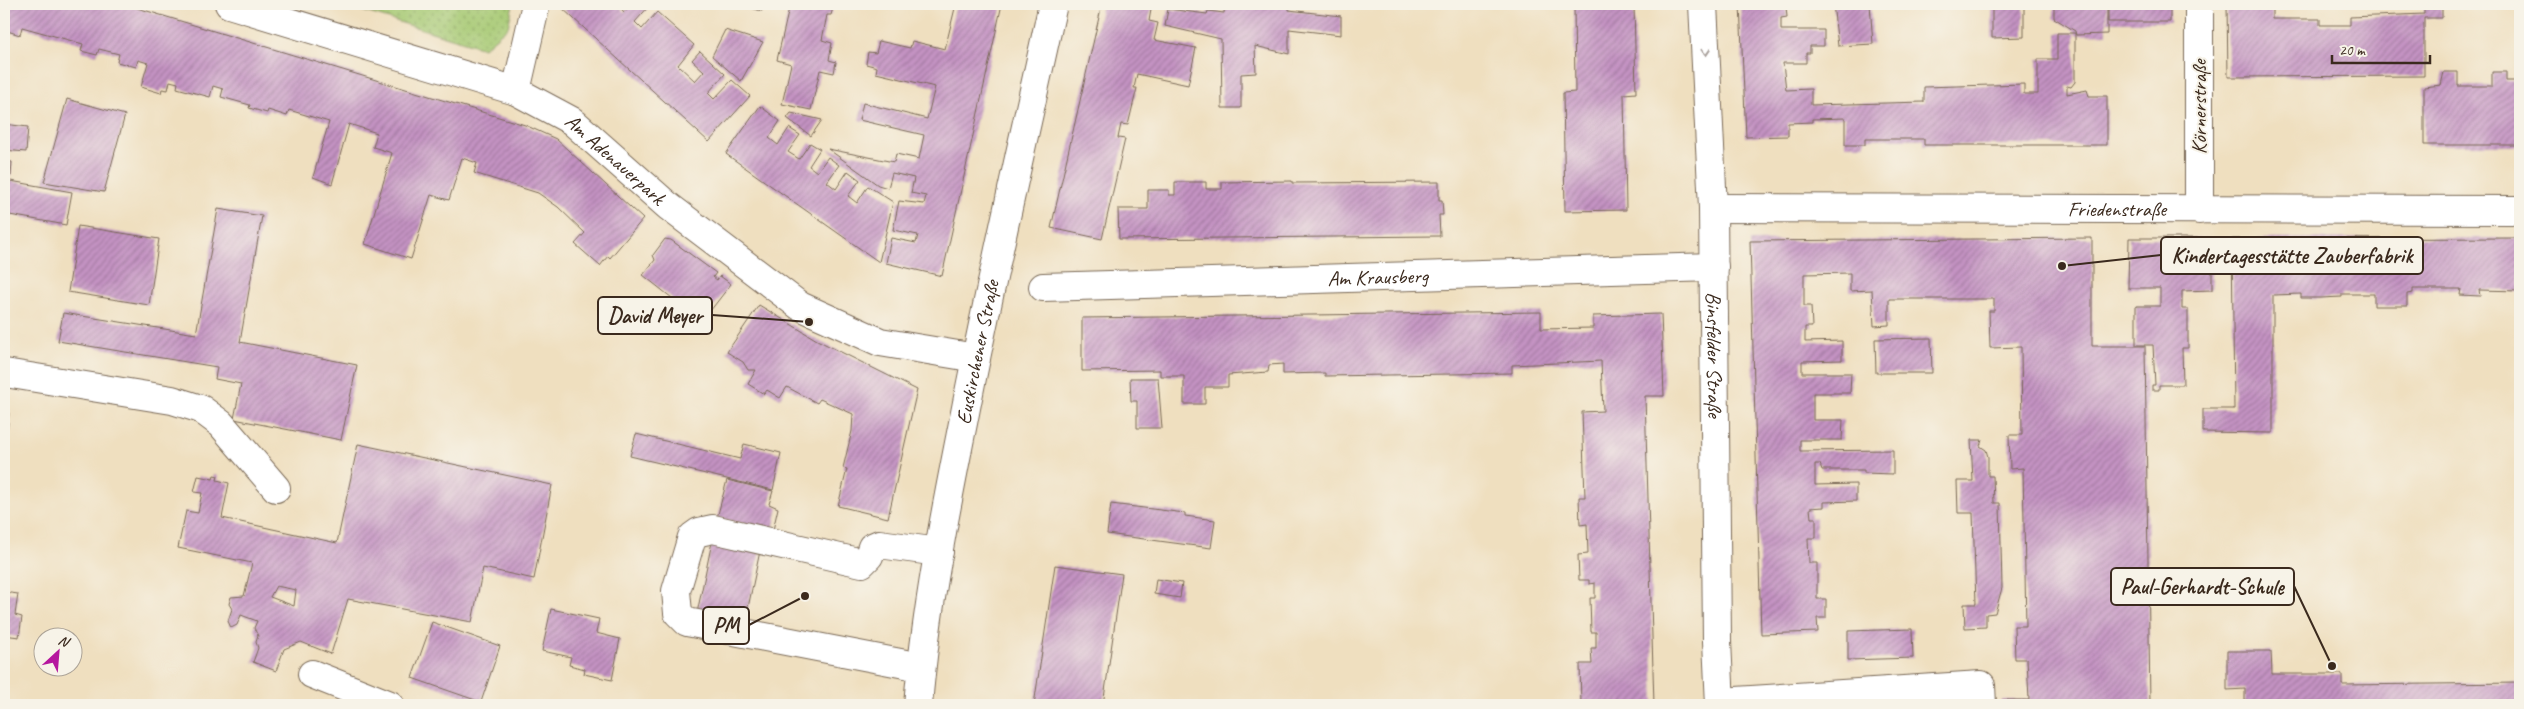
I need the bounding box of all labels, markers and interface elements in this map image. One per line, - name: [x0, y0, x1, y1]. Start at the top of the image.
- scale bar: [2332, 32, 2429, 64]
- text: 20 m: [2339, 41, 2366, 60]
- one-way arrow: [1700, 49, 1711, 57]
- street label: Körnerstraße: [2186, 58, 2212, 154]
- street label: Am Adenauerpark: [560, 108, 672, 212]
- street label: Friedenstraße: [2068, 196, 2168, 222]
- callout: Kindertagesstätte Zauberfabrik: [2161, 237, 2423, 274]
- text: Kindertagesstätte Zauberfabrik: [2172, 242, 2414, 270]
- street label: Am Krausberg: [1327, 262, 1430, 292]
- street label: Euskirchener Straße: [950, 276, 1005, 426]
- street label: Binsfelder Straße: [1701, 292, 1728, 420]
- callout: David Meyer: [598, 297, 712, 334]
- text: David Meyer: [608, 302, 705, 330]
- callout: Paul-Gerhardt-Schule: [2111, 568, 2294, 605]
- text: Paul-Gerhardt-Schule: [2120, 573, 2285, 601]
- callout: PM: [703, 607, 749, 644]
- text: PM: [713, 612, 741, 640]
- north arrow: [32, 626, 82, 676]
- text: N: [56, 631, 73, 651]

